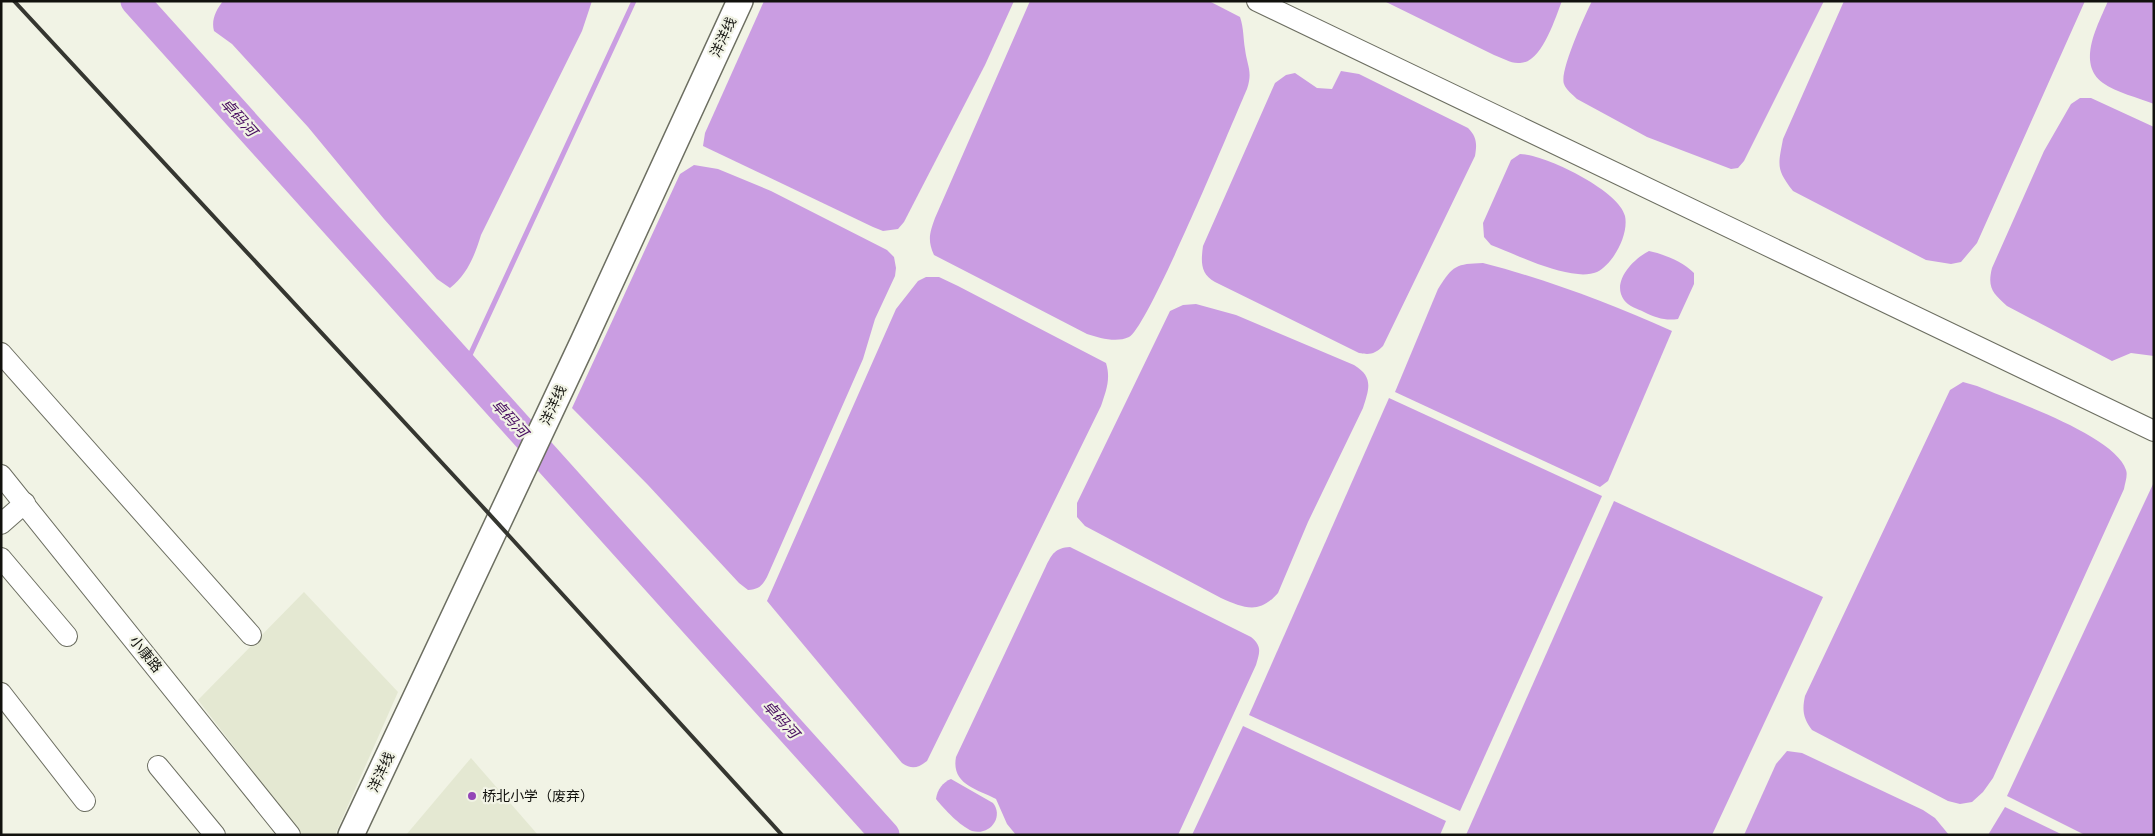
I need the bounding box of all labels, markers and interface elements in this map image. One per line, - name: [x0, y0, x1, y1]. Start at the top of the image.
- street label: 洋洋线: [707, 15, 739, 59]
- water label: 卓码河: [218, 95, 262, 142]
- street label: 洋洋线: [537, 383, 569, 427]
- water label: 卓码河: [489, 396, 533, 443]
- street label: 小康路: [127, 633, 165, 675]
- water label: 卓码河: [760, 697, 804, 744]
- street label: 洋洋线: [365, 750, 397, 794]
- place label: 桥北小学（废弃）: [482, 788, 594, 804]
- marker: 桥北小学（废弃）: [466, 790, 478, 802]

